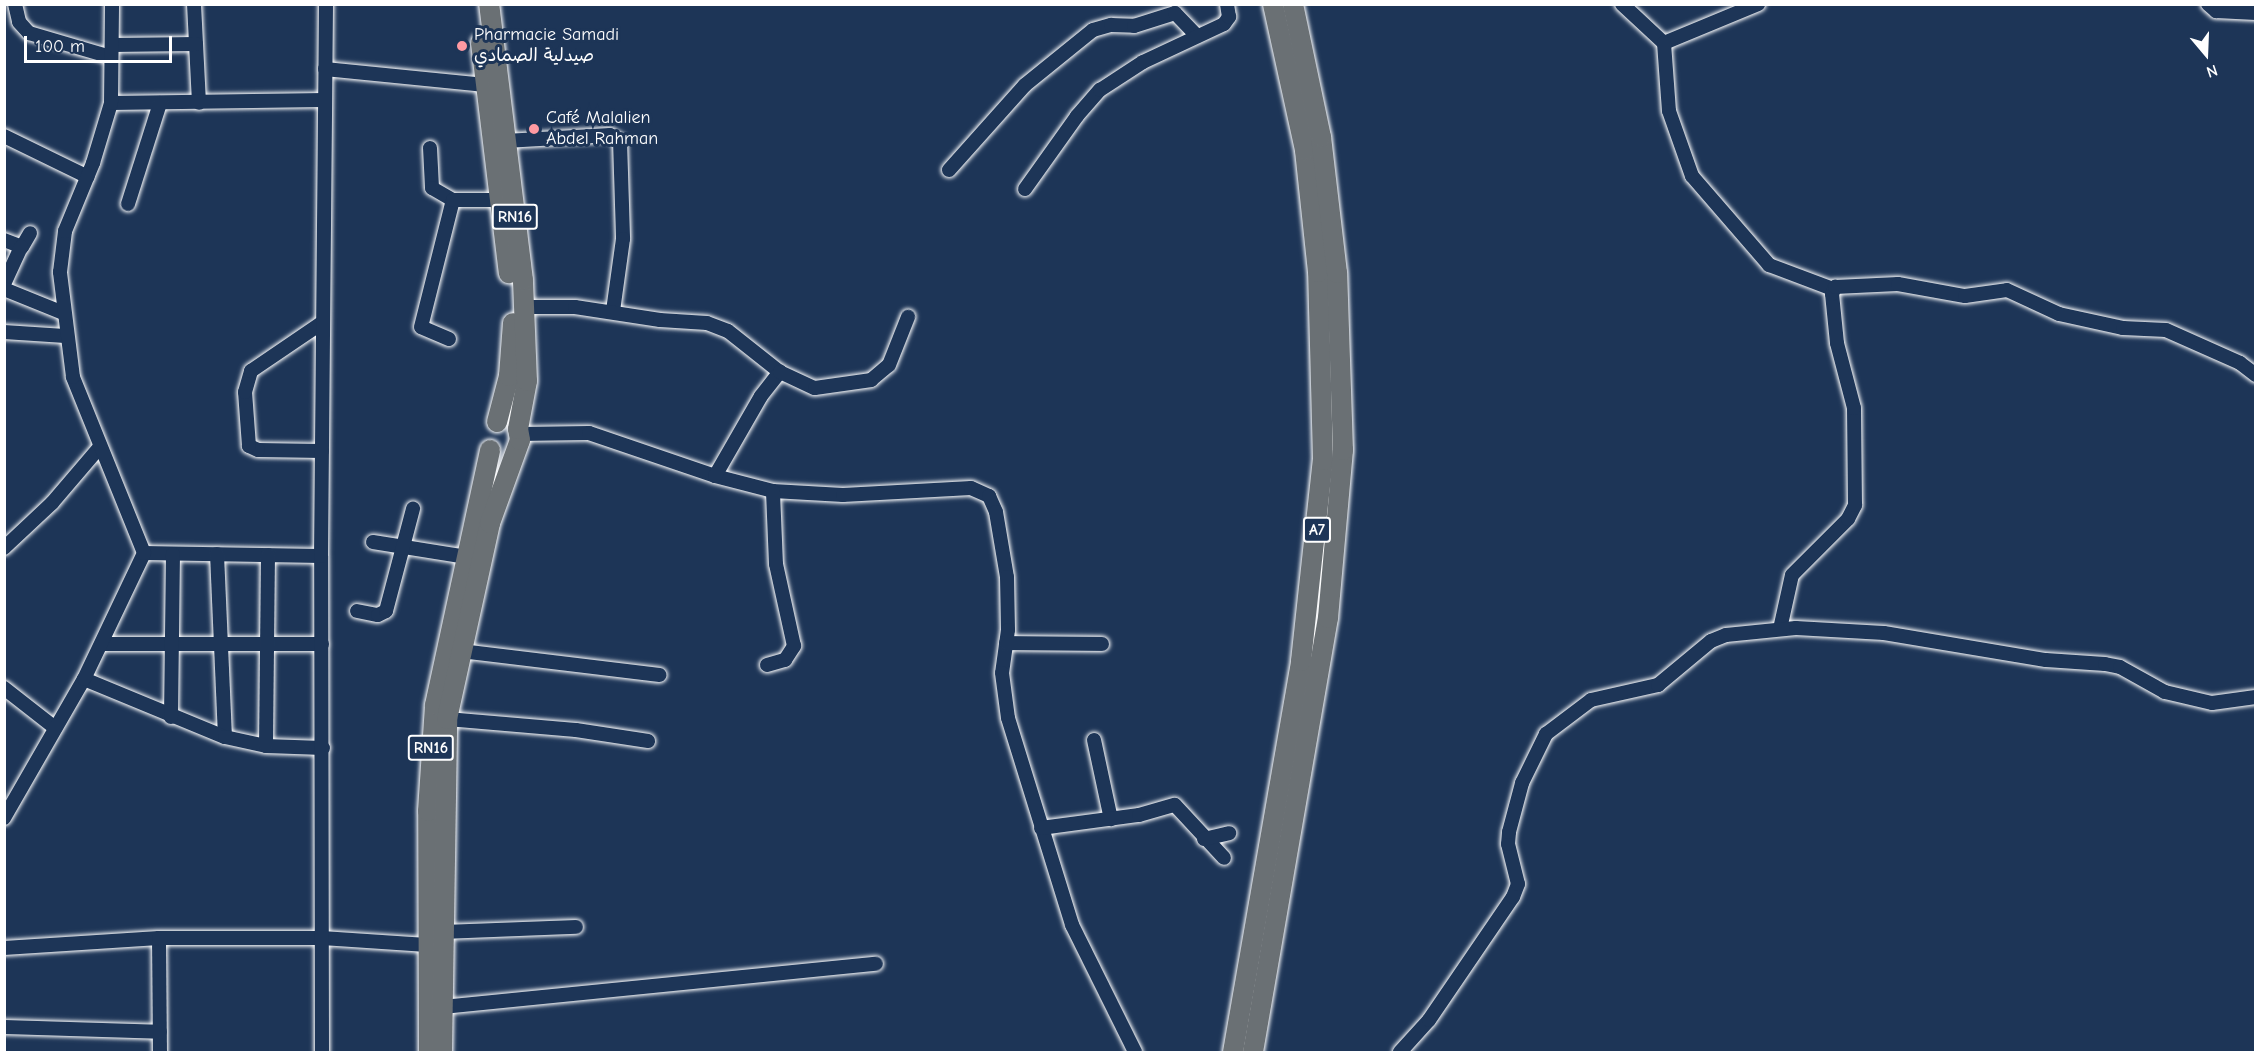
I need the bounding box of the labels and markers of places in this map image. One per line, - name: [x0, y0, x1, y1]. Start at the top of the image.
- place label: Pharmacie Samadi صيدلية الصمادي: [474, 25, 619, 68]
- marker: Pharmacie Samadi صيدلية الصمادي: [455, 39, 469, 53]
- place label: Café Malalien Abdel Rahman: [546, 108, 658, 150]
- marker: Café Malalien Abdel Rahman: [527, 122, 541, 136]

